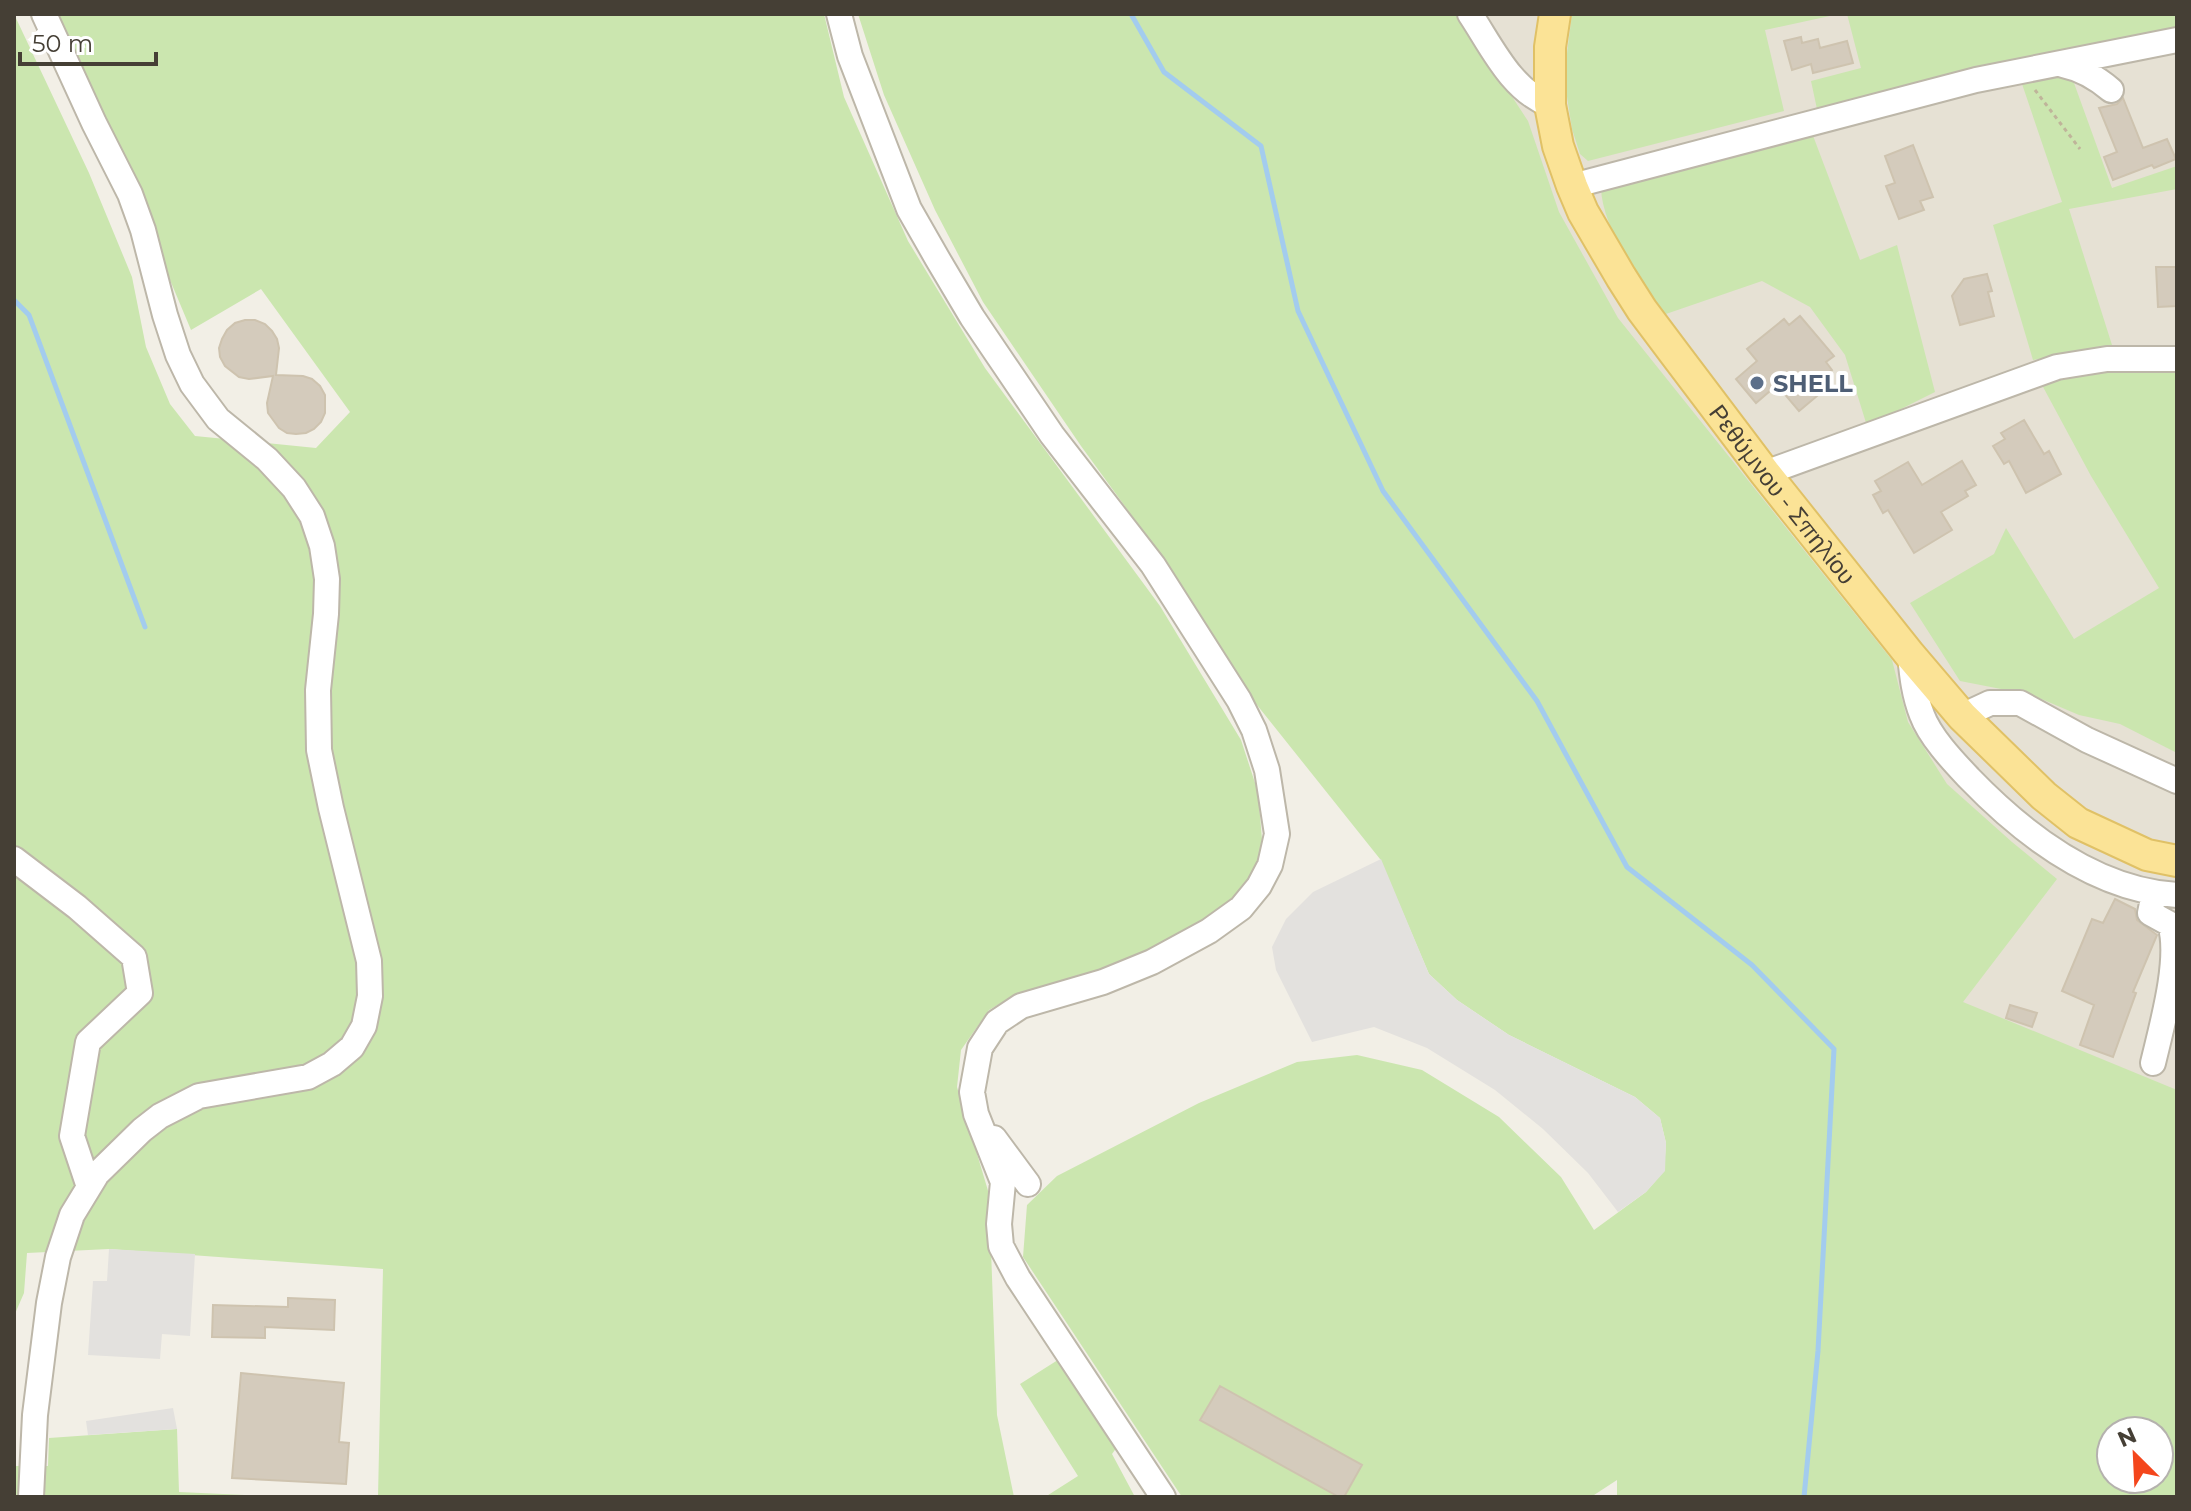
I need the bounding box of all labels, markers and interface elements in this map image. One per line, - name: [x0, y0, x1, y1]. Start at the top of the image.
- scale bar: [20, 16, 156, 66]
- text: 50 m: [32, 29, 93, 58]
- place label: SHELL: [1773, 369, 1853, 398]
- marker: SHELL: [1748, 374, 1766, 392]
- street label: Ρεθύμνου - Σπηλίου: [1704, 399, 1862, 590]
- north arrow: [2095, 1415, 2175, 1495]
- text: N: [2113, 1421, 2141, 1453]

